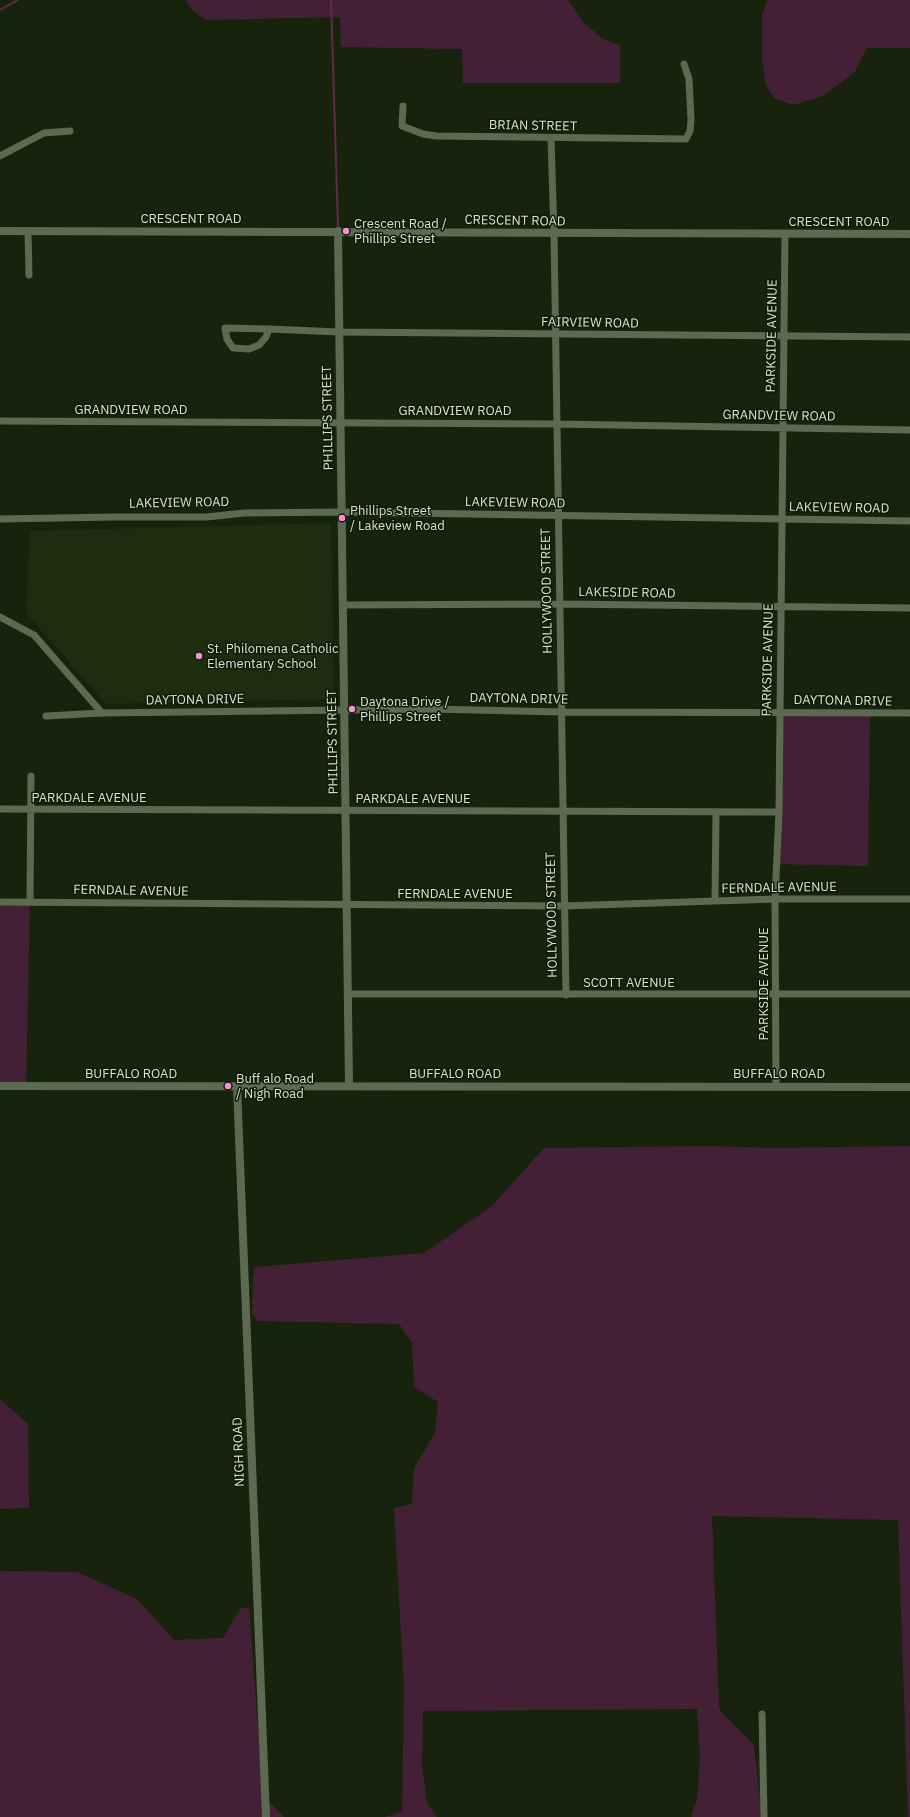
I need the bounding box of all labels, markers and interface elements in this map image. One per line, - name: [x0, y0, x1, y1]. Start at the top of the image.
- street label: BRIAN STREET: [489, 117, 577, 135]
- street label: CRESCENT ROAD: [140, 211, 242, 227]
- street label: CRESCENT ROAD: [464, 212, 566, 230]
- street label: CRESCENT ROAD: [788, 214, 890, 230]
- place label: Crescent Road / Phillips Street: [354, 216, 447, 247]
- marker: Crescent Road / Phillips Street: [341, 226, 351, 236]
- street label: PARKSIDE AVENUE: [763, 279, 781, 393]
- street label: FAIRVIEW ROAD: [541, 314, 639, 332]
- street label: PHILLIPS STREET: [319, 366, 337, 470]
- street label: GRANDVIEW ROAD: [74, 402, 188, 418]
- street label: GRANDVIEW ROAD: [398, 403, 512, 419]
- street label: GRANDVIEW ROAD: [722, 407, 836, 425]
- street label: LAKEVIEW ROAD: [129, 494, 229, 512]
- street label: LAKEVIEW ROAD: [465, 494, 565, 512]
- street label: LAKEVIEW ROAD: [789, 499, 889, 517]
- place label: Phillips Street / Lakeview Road: [350, 503, 445, 534]
- marker: Phillips Street / Lakeview Road: [337, 513, 347, 523]
- street label: HOLLYWOOD STREET: [538, 528, 556, 654]
- street label: LAKESIDE ROAD: [578, 584, 676, 602]
- street label: PARKSIDE AVENUE: [759, 603, 777, 717]
- place label: St. Philomena Catholic Elementary School: [207, 641, 338, 672]
- marker: St. Philomena Catholic Elementary School: [194, 651, 204, 661]
- street label: PHILLIPS STREET: [324, 690, 342, 794]
- street label: DAYTONA DRIVE: [470, 690, 568, 708]
- street label: DAYTONA DRIVE: [146, 691, 244, 709]
- street label: DAYTONA DRIVE: [794, 692, 892, 710]
- place label: Daytona Drive / Phillips Street: [360, 694, 449, 725]
- marker: Daytona Drive / Phillips Street: [347, 704, 357, 714]
- street label: PARKDALE AVENUE: [31, 790, 147, 806]
- street label: PARKDALE AVENUE: [355, 791, 471, 807]
- street label: HOLLYWOOD STREET: [543, 852, 561, 978]
- street label: FERNDALE AVENUE: [721, 879, 837, 897]
- street label: FERNDALE AVENUE: [73, 882, 189, 900]
- street label: FERNDALE AVENUE: [397, 886, 513, 902]
- street label: PARKSIDE AVENUE: [756, 927, 772, 1041]
- street label: SCOTT AVENUE: [583, 975, 675, 991]
- street label: BUFFALO ROAD: [85, 1066, 177, 1082]
- street label: BUFFALO ROAD: [409, 1066, 501, 1082]
- street label: BUFFALO ROAD: [733, 1066, 825, 1082]
- place label: Buff alo Road / Nigh Road: [236, 1071, 314, 1102]
- marker: Buff alo Road / Nigh Road: [223, 1081, 233, 1091]
- street label: NIGH ROAD: [230, 1417, 248, 1487]

